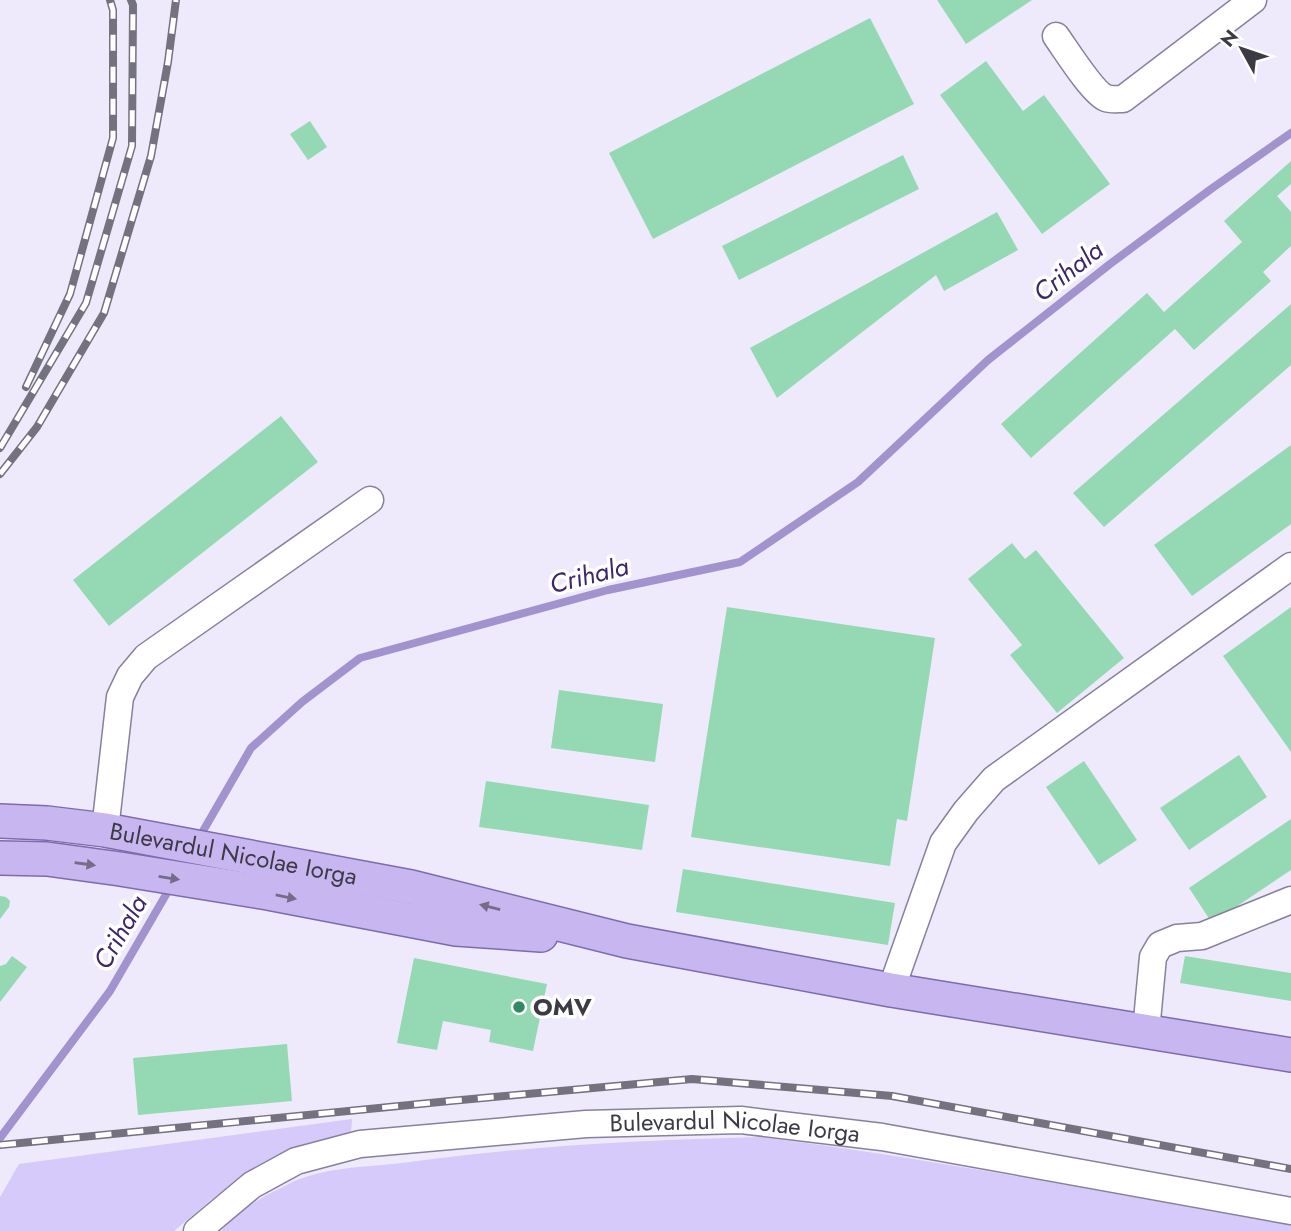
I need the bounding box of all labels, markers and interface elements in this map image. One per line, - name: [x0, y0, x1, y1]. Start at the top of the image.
- north arrow: [1207, 14, 1277, 84]
- text: N: [1214, 24, 1245, 53]
- water label: Crihala: [1025, 231, 1112, 311]
- water label: Crihala: [545, 547, 633, 603]
- street label: Bulevardul Nicolae Iorga: [107, 813, 360, 894]
- one-way arrow: [74, 859, 96, 870]
- one-way arrow: [158, 873, 180, 884]
- water label: Crihala: [83, 887, 157, 976]
- one-way arrow: [275, 891, 297, 902]
- one-way arrow: [478, 901, 500, 912]
- place label: OMV: [533, 989, 592, 1024]
- marker: OMV: [511, 999, 527, 1015]
- street label: Bulevardul Nicolae Iorga: [609, 1102, 862, 1151]

